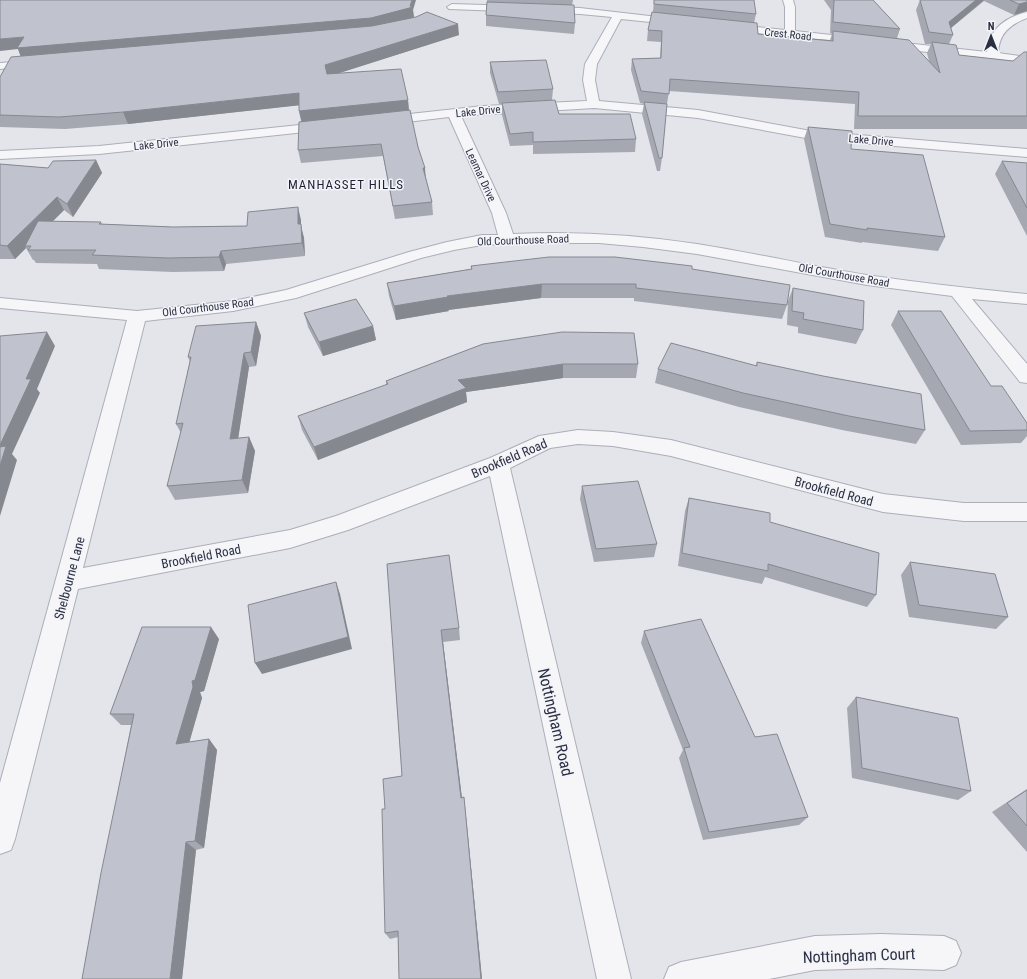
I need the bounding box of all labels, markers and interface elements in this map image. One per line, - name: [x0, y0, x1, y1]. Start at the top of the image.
- north arrow: [971, 16, 1011, 56]
- text: N: [988, 20, 995, 33]
- street label: Crest Road: [764, 26, 812, 43]
- street label: Lake Drive: [455, 103, 501, 120]
- street label: Lake Drive: [848, 132, 894, 149]
- street label: Lake Drive: [133, 136, 179, 153]
- street label: Leamar Drive: [463, 147, 498, 204]
- district label: MANHASSET HILLS: [288, 177, 404, 192]
- street label: Old Courthouse Road: [477, 232, 569, 249]
- street label: Old Courthouse Road: [797, 261, 890, 290]
- street label: Old Courthouse Road: [162, 295, 255, 320]
- street label: Brookfield Road: [469, 436, 549, 481]
- street label: Brookfield Road: [793, 474, 875, 509]
- street label: Shelbourne Lane: [51, 535, 88, 621]
- street label: Brookfield Road: [160, 541, 242, 572]
- street label: Nottingham Road: [534, 666, 577, 778]
- street label: Nottingham Court: [802, 944, 916, 967]

